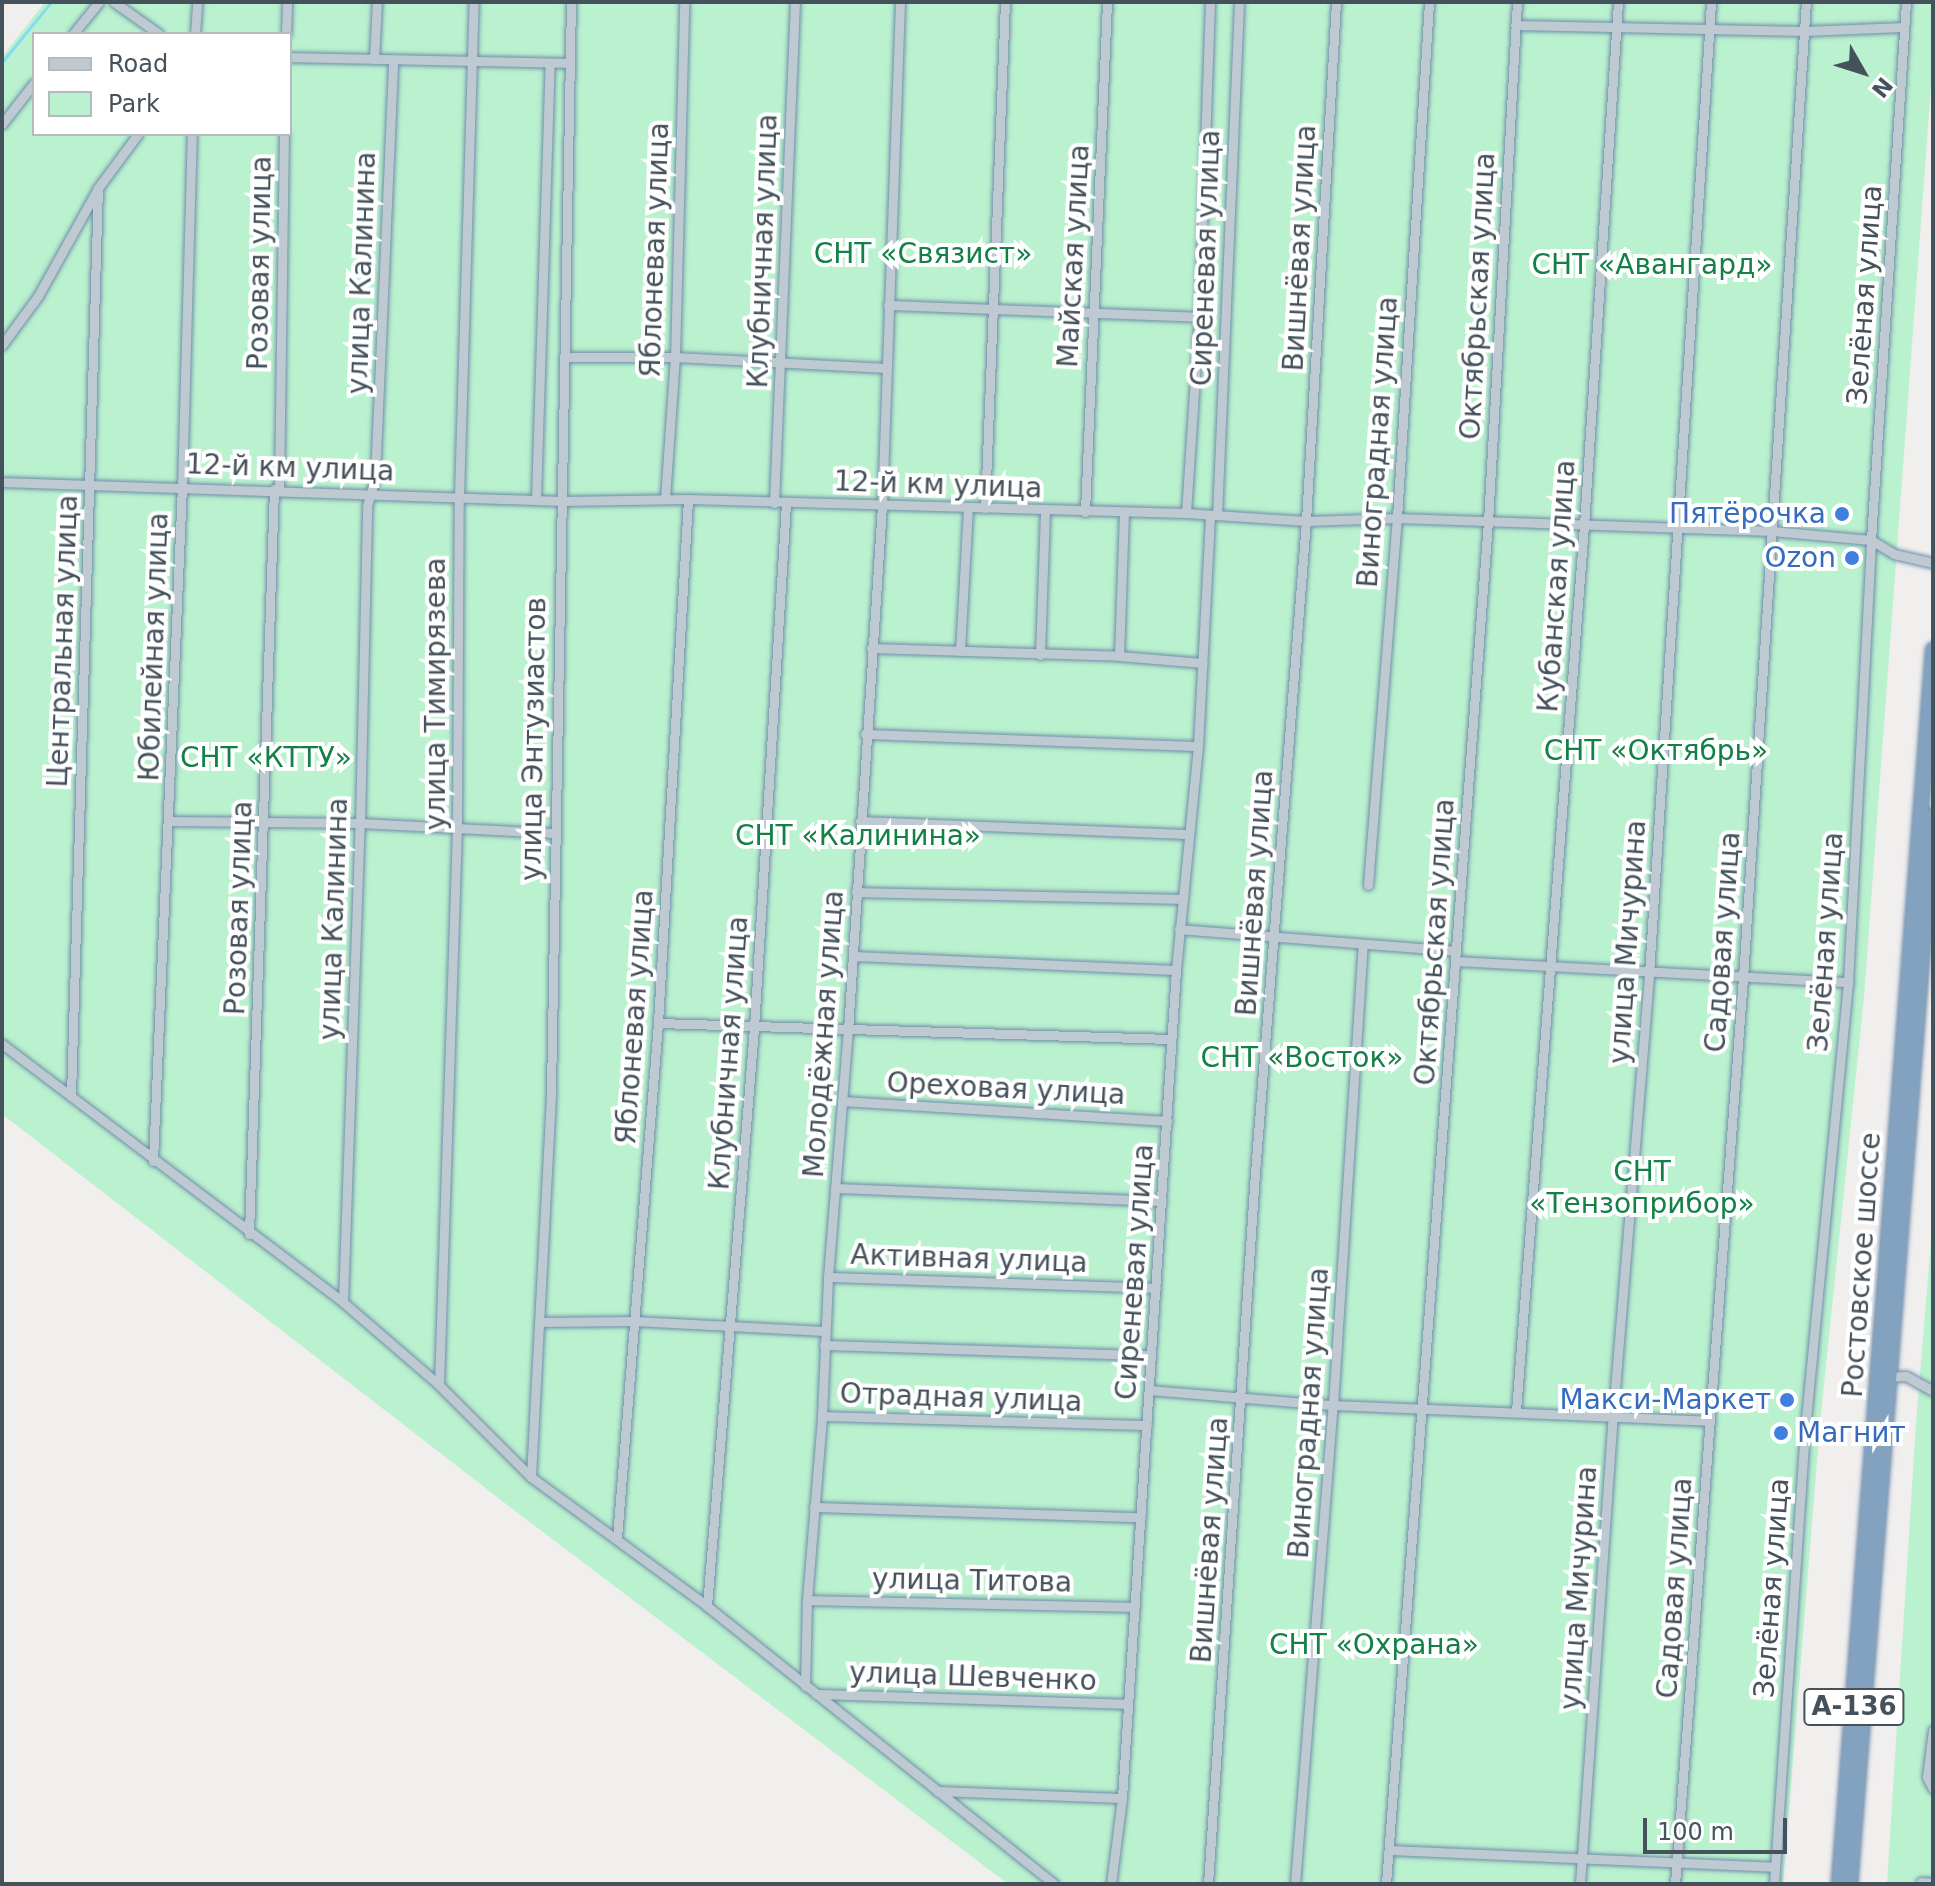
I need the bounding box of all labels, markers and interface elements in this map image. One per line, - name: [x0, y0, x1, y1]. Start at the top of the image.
- legend: [32, 32, 292, 136]
- north arrow: [1823, 32, 1903, 112]
- text: Road: [108, 50, 168, 78]
- text: N: [1867, 72, 1898, 102]
- text: Park: [108, 90, 160, 118]
- street label: Клубничная улица: [741, 113, 785, 389]
- street label: Яблоневая улица: [634, 122, 676, 378]
- street label: Вишнёвая улица: [1277, 124, 1323, 372]
- street label: Сиреневая улица: [1185, 129, 1227, 387]
- street label: Майская улица: [1051, 143, 1097, 369]
- street label: улица Калинина: [341, 151, 383, 395]
- street label: Октябрьская улица: [1454, 151, 1502, 441]
- street label: Розовая улица: [241, 156, 279, 370]
- street label: Зелёная улица: [1841, 184, 1889, 406]
- park label: СНТ «Связист»: [814, 237, 1032, 271]
- park label: СНТ «Авангард»: [1532, 248, 1772, 282]
- street label: Виноградная улица: [1351, 295, 1405, 589]
- street label: 12-й км улица: [185, 448, 395, 488]
- street label: Кубанская улица: [1531, 459, 1583, 713]
- street label: 12-й км улица: [833, 465, 1043, 505]
- street label: Центральная улица: [41, 494, 85, 788]
- place label: Пятёрочка: [1669, 497, 1826, 531]
- marker: Пятёрочка: [1833, 505, 1851, 523]
- street label: Юбилейная улица: [133, 512, 175, 782]
- place label: Ozon: [1764, 541, 1836, 575]
- marker: Ozon: [1843, 549, 1861, 567]
- street label: улица Тимирязева: [419, 558, 453, 830]
- street label: улица Энтузиастов: [515, 597, 553, 881]
- park label: СНТ «Октябрь»: [1544, 734, 1768, 768]
- park label: СНТ «КТТУ»: [180, 741, 352, 775]
- street label: Вишнёвая улица: [1230, 769, 1280, 1017]
- street label: улица Калинина: [313, 797, 355, 1041]
- street label: Октябрьская улица: [1408, 797, 1462, 1087]
- street label: Розовая улица: [218, 800, 260, 1016]
- park label: СНТ «Калинина»: [735, 819, 981, 853]
- street label: улица Мичурина: [1603, 819, 1653, 1065]
- street label: Садовая улица: [1699, 830, 1747, 1054]
- street label: Зелёная улица: [1802, 831, 1850, 1053]
- street label: Яблоневая улица: [609, 888, 661, 1146]
- street label: Молодёжная улица: [797, 889, 851, 1179]
- street label: Клубничная улица: [703, 915, 755, 1191]
- park label: СНТ «Восток»: [1201, 1041, 1403, 1075]
- street label: Ореховая улица: [886, 1066, 1126, 1112]
- street label: Ростовское шоссе: [1836, 1131, 1888, 1399]
- street label: Сиреневая улица: [1109, 1143, 1161, 1401]
- park label: СНТ «Тензоприбор»: [1529, 1155, 1755, 1221]
- street label: Активная улица: [850, 1238, 1088, 1280]
- street label: Виноградная улица: [1282, 1266, 1336, 1560]
- street label: Отрадная улица: [839, 1377, 1083, 1419]
- place label: Макси-Маркет: [1560, 1383, 1771, 1417]
- marker: Макси-Маркет: [1778, 1391, 1796, 1409]
- street label: Вишнёвая улица: [1185, 1416, 1235, 1664]
- place label: Магнит: [1797, 1416, 1906, 1450]
- marker: Магнит: [1772, 1424, 1790, 1442]
- street label: улица Мичурина: [1554, 1465, 1604, 1711]
- street label: Садовая улица: [1651, 1476, 1699, 1700]
- street label: Зелёная улица: [1748, 1477, 1796, 1699]
- street label: улица Титова: [872, 1562, 1072, 1600]
- park label: СНТ «Охрана»: [1269, 1628, 1479, 1662]
- street label: улица Шевченко: [849, 1656, 1097, 1698]
- road number: А-136: [1802, 1685, 1906, 1729]
- scale bar: [1647, 1802, 1791, 1852]
- text: 100 m: [1657, 1818, 1734, 1846]

